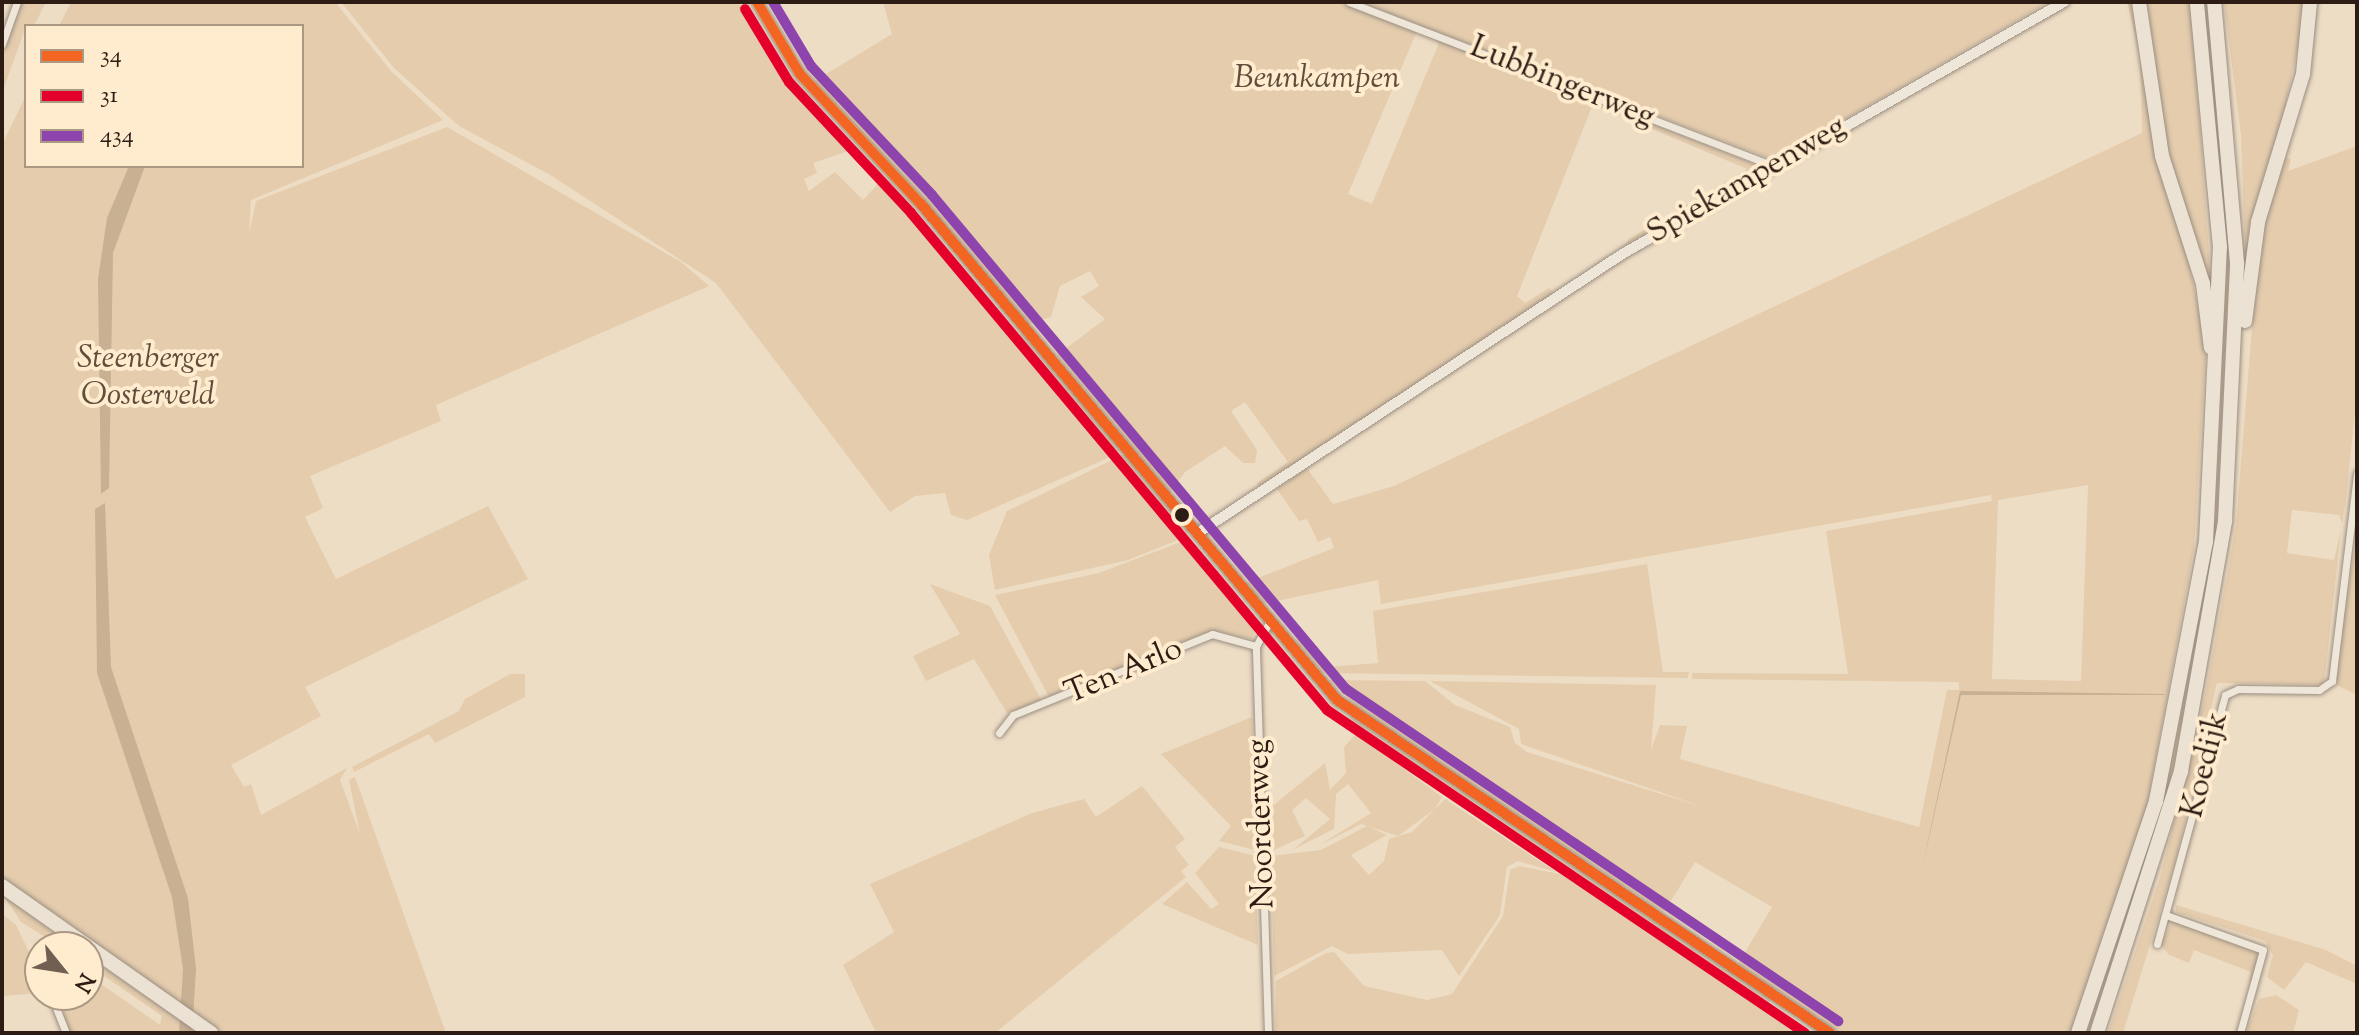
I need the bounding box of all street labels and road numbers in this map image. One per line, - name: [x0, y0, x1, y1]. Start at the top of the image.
- street label: Lubbingerweg: [1464, 29, 1660, 137]
- street label: Spiekampenweg: [1641, 109, 1853, 253]
- street label: Ten Arlo: [1060, 630, 1188, 714]
- street label: Koedijk: [2174, 708, 2238, 822]
- street label: Noorderweg: [1240, 738, 1284, 910]

